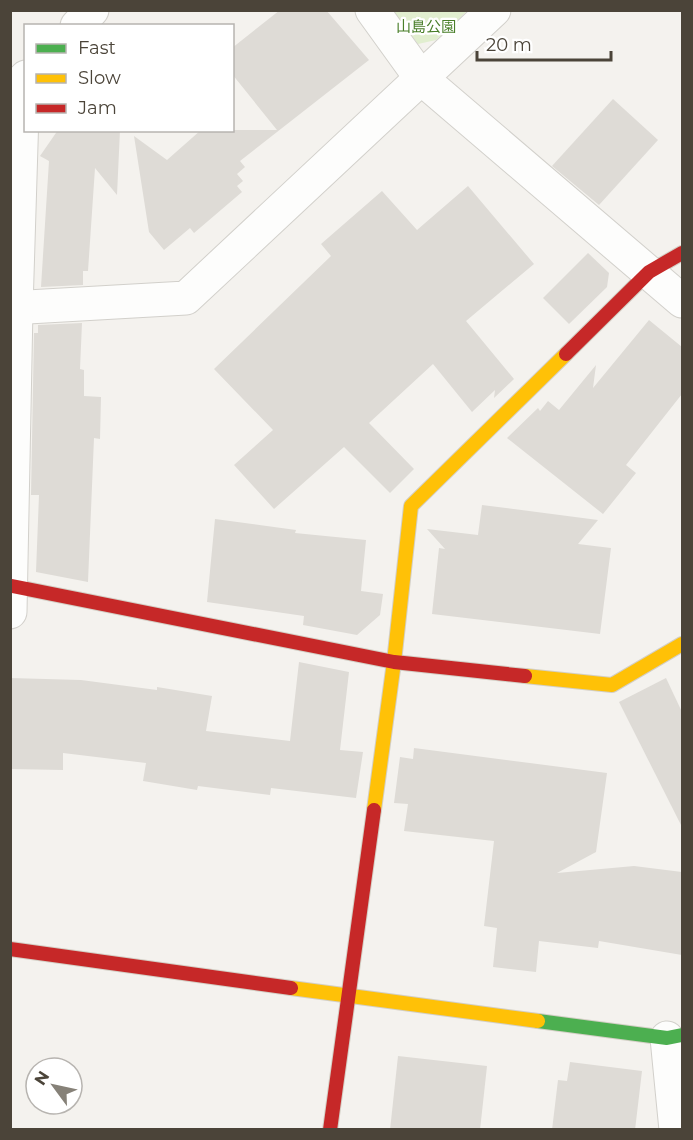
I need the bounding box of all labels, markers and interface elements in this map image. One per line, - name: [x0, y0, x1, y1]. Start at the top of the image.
- park label: 山島公園: [396, 17, 456, 36]
- legend: [24, 24, 234, 132]
- scale bar: [477, 24, 610, 62]
- text: 20 m: [486, 34, 532, 56]
- text: Fast: [78, 37, 116, 59]
- text: Slow: [78, 67, 121, 89]
- text: Jam: [77, 97, 117, 119]
- north arrow: [24, 1056, 84, 1116]
- text: N: [30, 1068, 53, 1089]

